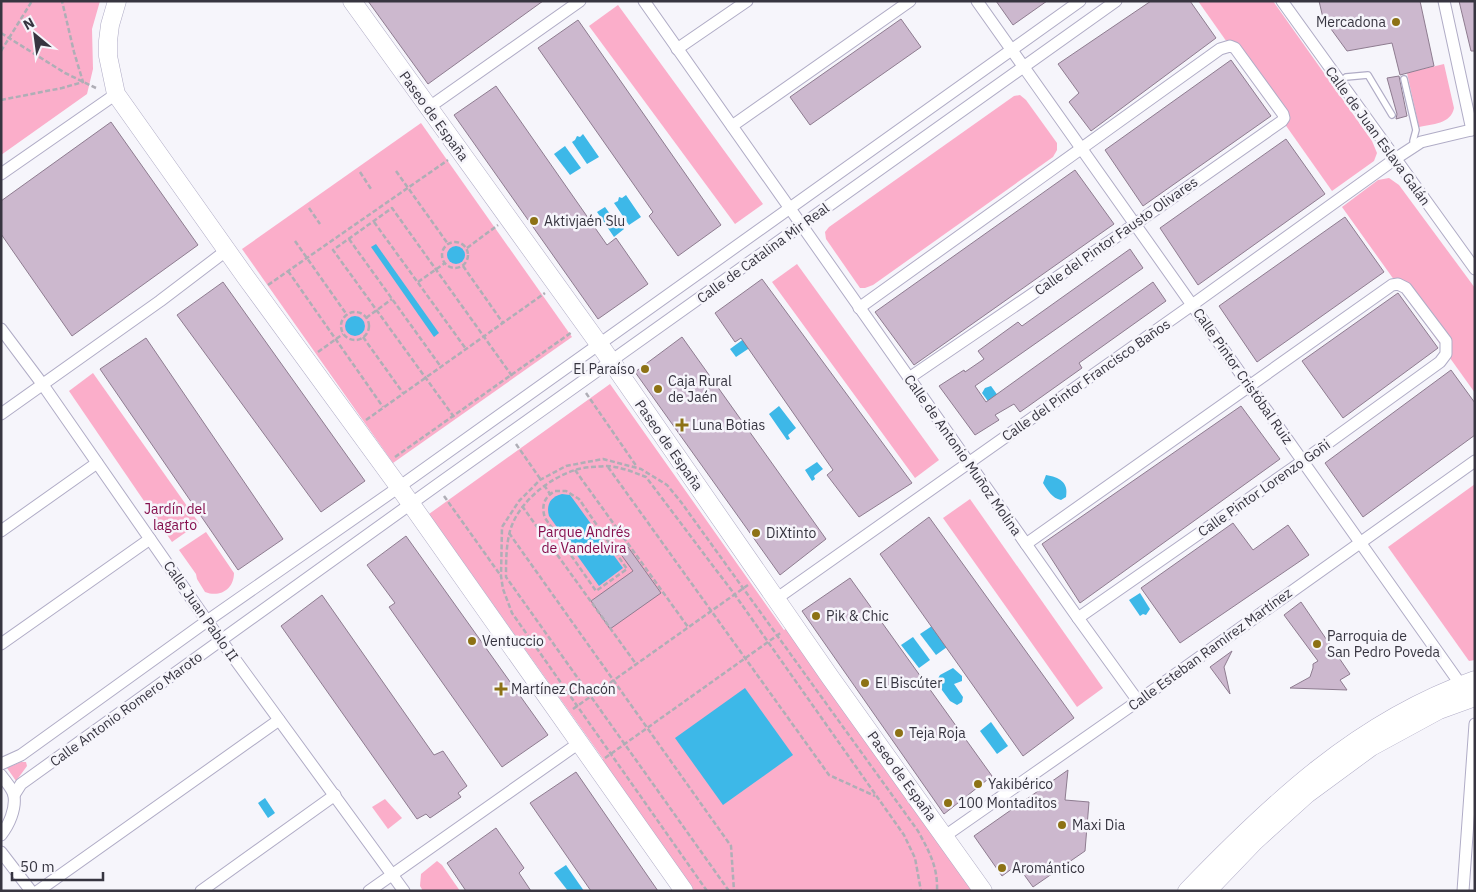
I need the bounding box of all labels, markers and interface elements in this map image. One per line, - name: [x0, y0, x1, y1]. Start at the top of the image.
- north arrow: [10, 10, 60, 60]
- text: N: [20, 13, 37, 34]
- place label: Mercadona: [1316, 13, 1387, 31]
- marker: Mercadona: [1390, 16, 1402, 28]
- street label: Calle de Juan Eslava Galán: [1321, 63, 1435, 209]
- street label: Paseo de España: [395, 68, 473, 165]
- street label: Calle del Pintor Fausto Olivares: [1031, 173, 1201, 299]
- street label: Calle de Catalina Mir Real: [693, 199, 833, 307]
- place label: Aktivjaén Slu: [544, 212, 625, 230]
- marker: Aktivjaén Slu: [528, 215, 540, 227]
- street label: Calle Pintor Cristóbal Ruiz: [1189, 304, 1297, 448]
- street label: Calle del Pintor Francisco Baños: [998, 315, 1174, 445]
- place label: El Paraíso: [573, 360, 635, 378]
- marker: El Paraíso: [639, 363, 651, 375]
- street label: Calle de Antonio Muñoz Molina: [900, 371, 1026, 540]
- place label: Caja Rural de Jaén: [668, 372, 732, 406]
- marker: Caja Rural de Jaén: [652, 383, 664, 395]
- street label: Paseo de España: [631, 396, 707, 494]
- place label: Luna Botias: [692, 416, 765, 434]
- marker: Luna Botias: [676, 419, 688, 431]
- street label: Calle Pintor Lorenzo Goñi: [1194, 435, 1334, 541]
- park label: Jardín del lagarto: [144, 500, 206, 534]
- park label: Parque Andrés de Vandelvira: [538, 523, 630, 557]
- place label: DiXtinto: [766, 524, 817, 542]
- marker: DiXtinto: [750, 527, 762, 539]
- street label: Calle Juan Pablo II: [160, 557, 242, 665]
- street label: Calle Esteban Ramírez Martínez: [1125, 583, 1296, 714]
- place label: Pik & Chic: [826, 607, 889, 625]
- marker: Pik & Chic: [810, 610, 822, 622]
- place label: Parroquia de San Pedro Poveda: [1327, 627, 1441, 661]
- place label: Ventuccio: [482, 632, 544, 650]
- marker: Ventuccio: [466, 635, 478, 647]
- marker: Parroquia de San Pedro Poveda: [1311, 638, 1323, 650]
- street label: Calle Antonio Romero Maroto: [46, 648, 206, 770]
- place label: El Biscúter: [875, 674, 942, 692]
- marker: El Biscúter: [859, 677, 871, 689]
- place label: Martínez Chacón: [511, 680, 616, 698]
- marker: Martínez Chacón: [495, 683, 507, 695]
- place label: Teja Roja: [909, 724, 966, 742]
- marker: Teja Roja: [893, 727, 905, 739]
- street label: Paseo de España: [863, 728, 941, 825]
- place label: Yakibérico: [988, 775, 1053, 793]
- marker: Yakibérico: [972, 778, 984, 790]
- place label: 100 Montaditos: [958, 794, 1057, 812]
- marker: 100 Montaditos: [942, 797, 954, 809]
- place label: Maxi Dia: [1072, 816, 1126, 834]
- marker: Maxi Dia: [1056, 819, 1068, 831]
- scale bar: [12, 850, 104, 882]
- text: 50 m: [20, 857, 55, 876]
- place label: Aromántico: [1012, 859, 1085, 877]
- marker: Aromántico: [996, 862, 1008, 874]

